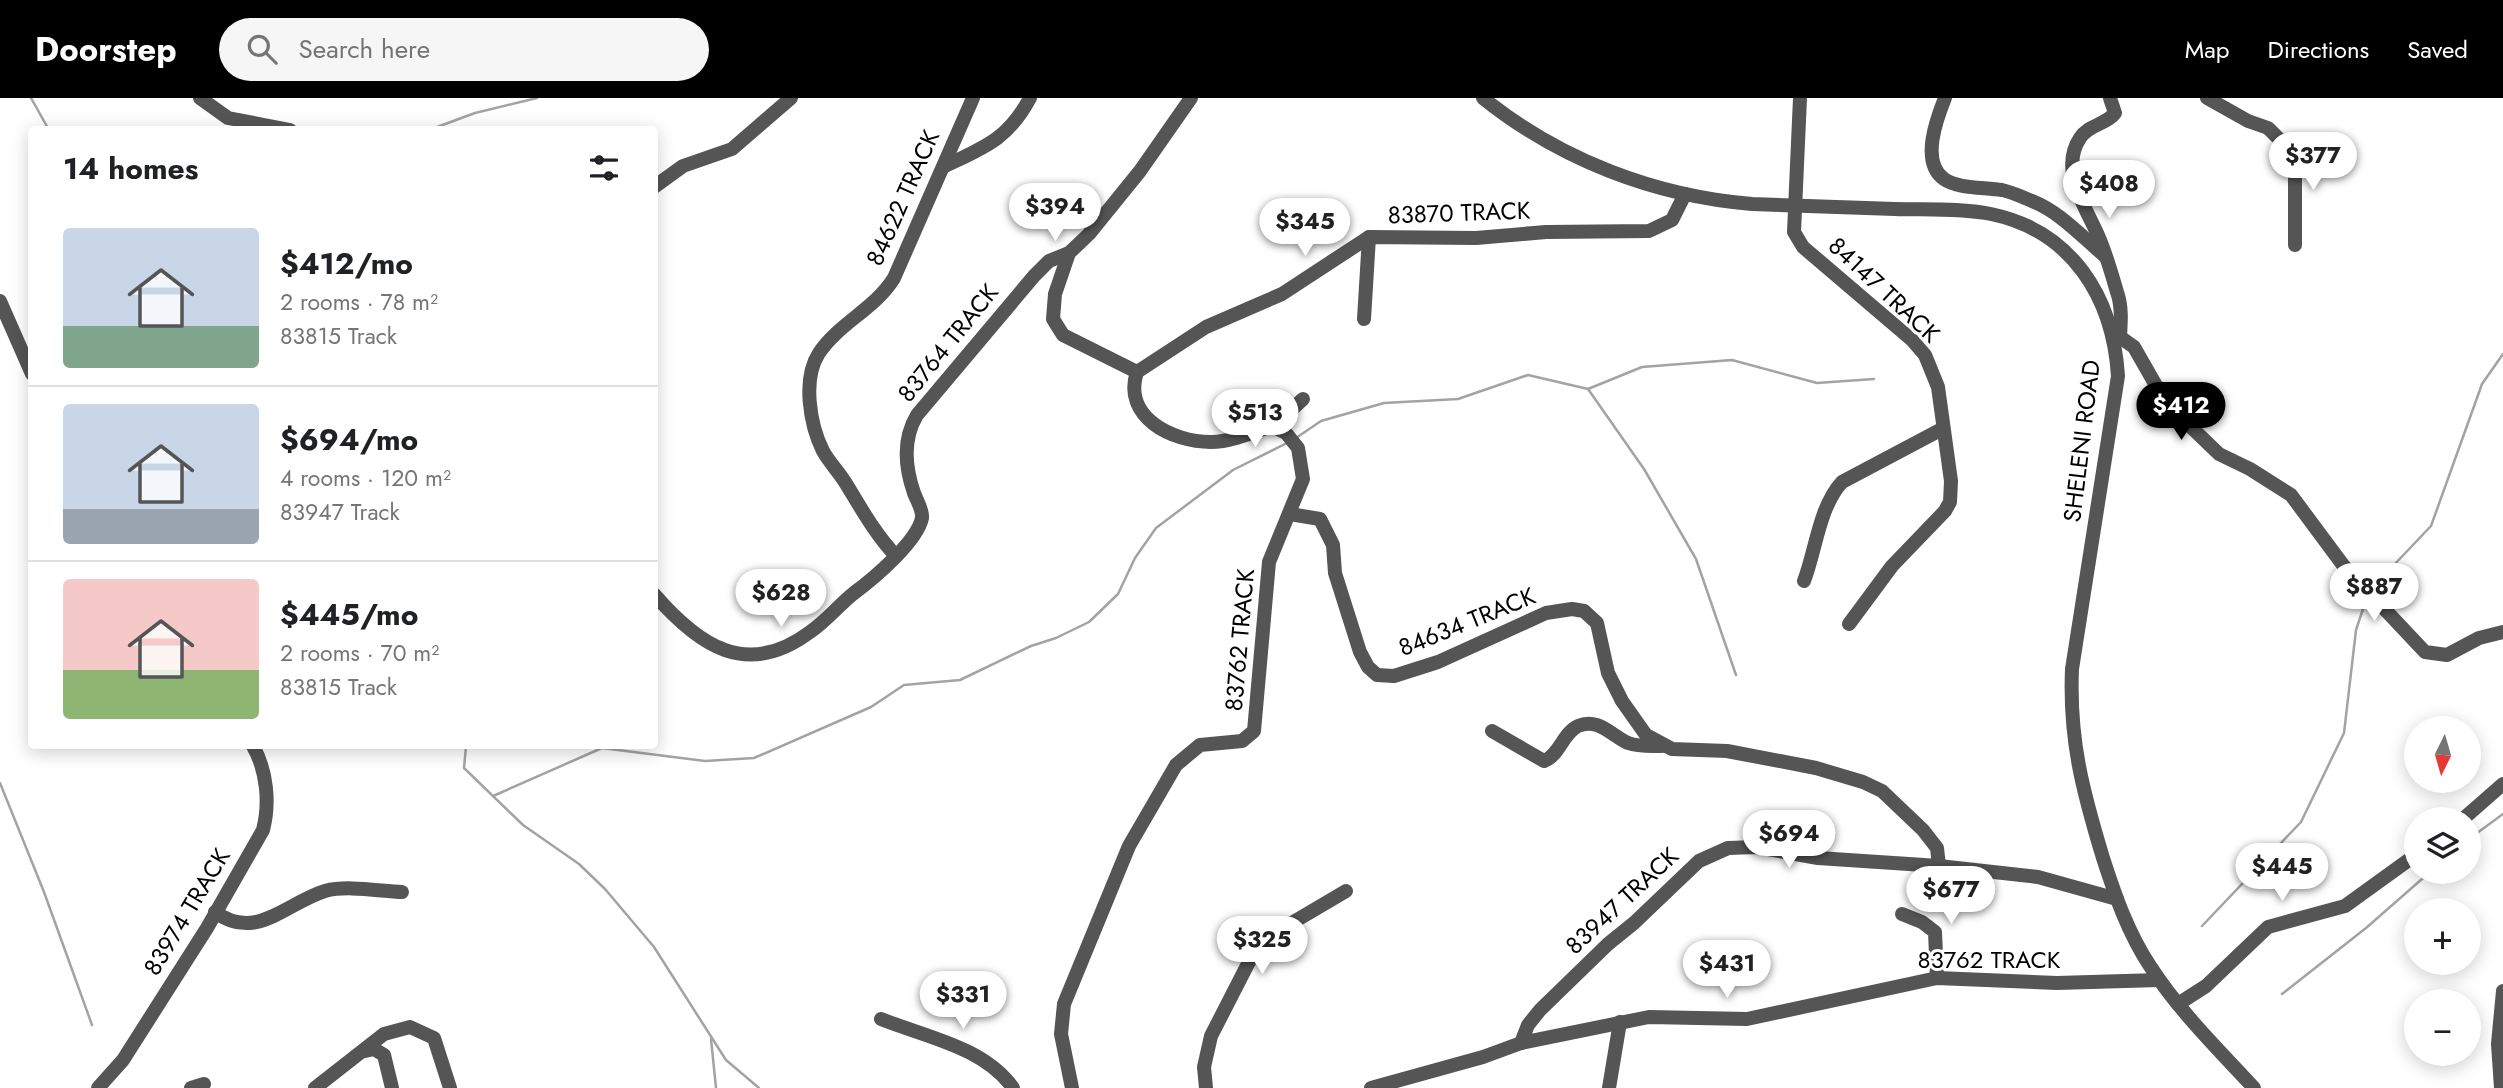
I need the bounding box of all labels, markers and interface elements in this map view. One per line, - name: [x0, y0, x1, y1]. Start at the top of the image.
- search box: [219, 18, 709, 81]
- text: Doorstep: [35, 26, 177, 73]
- icon: search: [243, 30, 281, 68]
- text: Search here: [299, 30, 430, 68]
- text: Map: [2185, 32, 2230, 67]
- text: Directions: [2268, 32, 2369, 67]
- text: Saved: [2407, 32, 2468, 67]
- street label: 84622 TRACK: [857, 124, 948, 271]
- pin: $377: [2272, 132, 2354, 192]
- text: $377: [2285, 138, 2341, 172]
- text: 14 homes: [63, 147, 198, 190]
- icon: filters: [585, 149, 623, 187]
- pin: $408: [2068, 160, 2150, 220]
- text: $408: [2079, 166, 2139, 200]
- pin: $394: [1014, 184, 1096, 243]
- text: $394: [1025, 189, 1085, 223]
- street label: 83870 TRACK: [1387, 193, 1531, 232]
- pin: $345: [1264, 198, 1346, 258]
- text: $345: [1275, 204, 1335, 238]
- street label: 84147 TRACK: [1821, 229, 1948, 351]
- text: $412/mo: [280, 242, 413, 285]
- icon: home: [119, 256, 203, 340]
- street label: 83764 TRACK: [889, 276, 1007, 409]
- text: 2 rooms · 78 m²: [280, 285, 438, 319]
- text: 83815 Track: [280, 319, 397, 353]
- street label: SHELENI ROAD: [2054, 358, 2109, 524]
- pin: $412: [2140, 382, 2222, 442]
- text: $412: [2152, 388, 2210, 422]
- pin: $513: [1214, 390, 1296, 449]
- text: $513: [1227, 395, 1283, 429]
- text: $694/mo: [280, 418, 418, 461]
- icon: home: [119, 432, 203, 516]
- text: 4 rooms · 120 m²: [280, 461, 451, 495]
- text: 83947 Track: [280, 495, 400, 529]
- pin: $887: [2333, 564, 2415, 623]
- street label: 83762 TRACK: [1216, 567, 1263, 713]
- text: $887: [2346, 569, 2402, 603]
- pin: $628: [740, 570, 822, 629]
- text: $628: [751, 575, 811, 609]
- street label: 84634 TRACK: [1393, 578, 1541, 665]
- text: $445/mo: [280, 593, 418, 636]
- icon: home: [119, 607, 203, 691]
- text: 2 rooms · 70 m²: [280, 636, 439, 670]
- text: 83815 Track: [280, 670, 397, 704]
- north arrow: [2404, 716, 2482, 793]
- map controls: [2404, 716, 2481, 1066]
- button: layers: [2404, 807, 2481, 884]
- pin: $694: [1748, 810, 1830, 870]
- text: $694: [1758, 816, 1820, 850]
- street label: 83947 TRACK: [1557, 839, 1686, 962]
- street label: 83974 TRACK: [135, 841, 239, 982]
- pin: $445: [2241, 844, 2323, 903]
- text: $445: [2251, 849, 2313, 883]
- pin: $677: [1910, 866, 1992, 926]
- text: $677: [1922, 872, 1980, 906]
- button: +: [2404, 898, 2481, 975]
- pin: $325: [1221, 916, 1303, 976]
- text: $325: [1233, 922, 1291, 956]
- pin: $431: [1686, 940, 1768, 1000]
- street label: 83762 TRACK: [1918, 942, 2061, 977]
- text: $431: [1699, 946, 1755, 980]
- pin: $331: [922, 972, 1004, 1031]
- text: $331: [936, 977, 990, 1011]
- button: −: [2404, 989, 2481, 1066]

